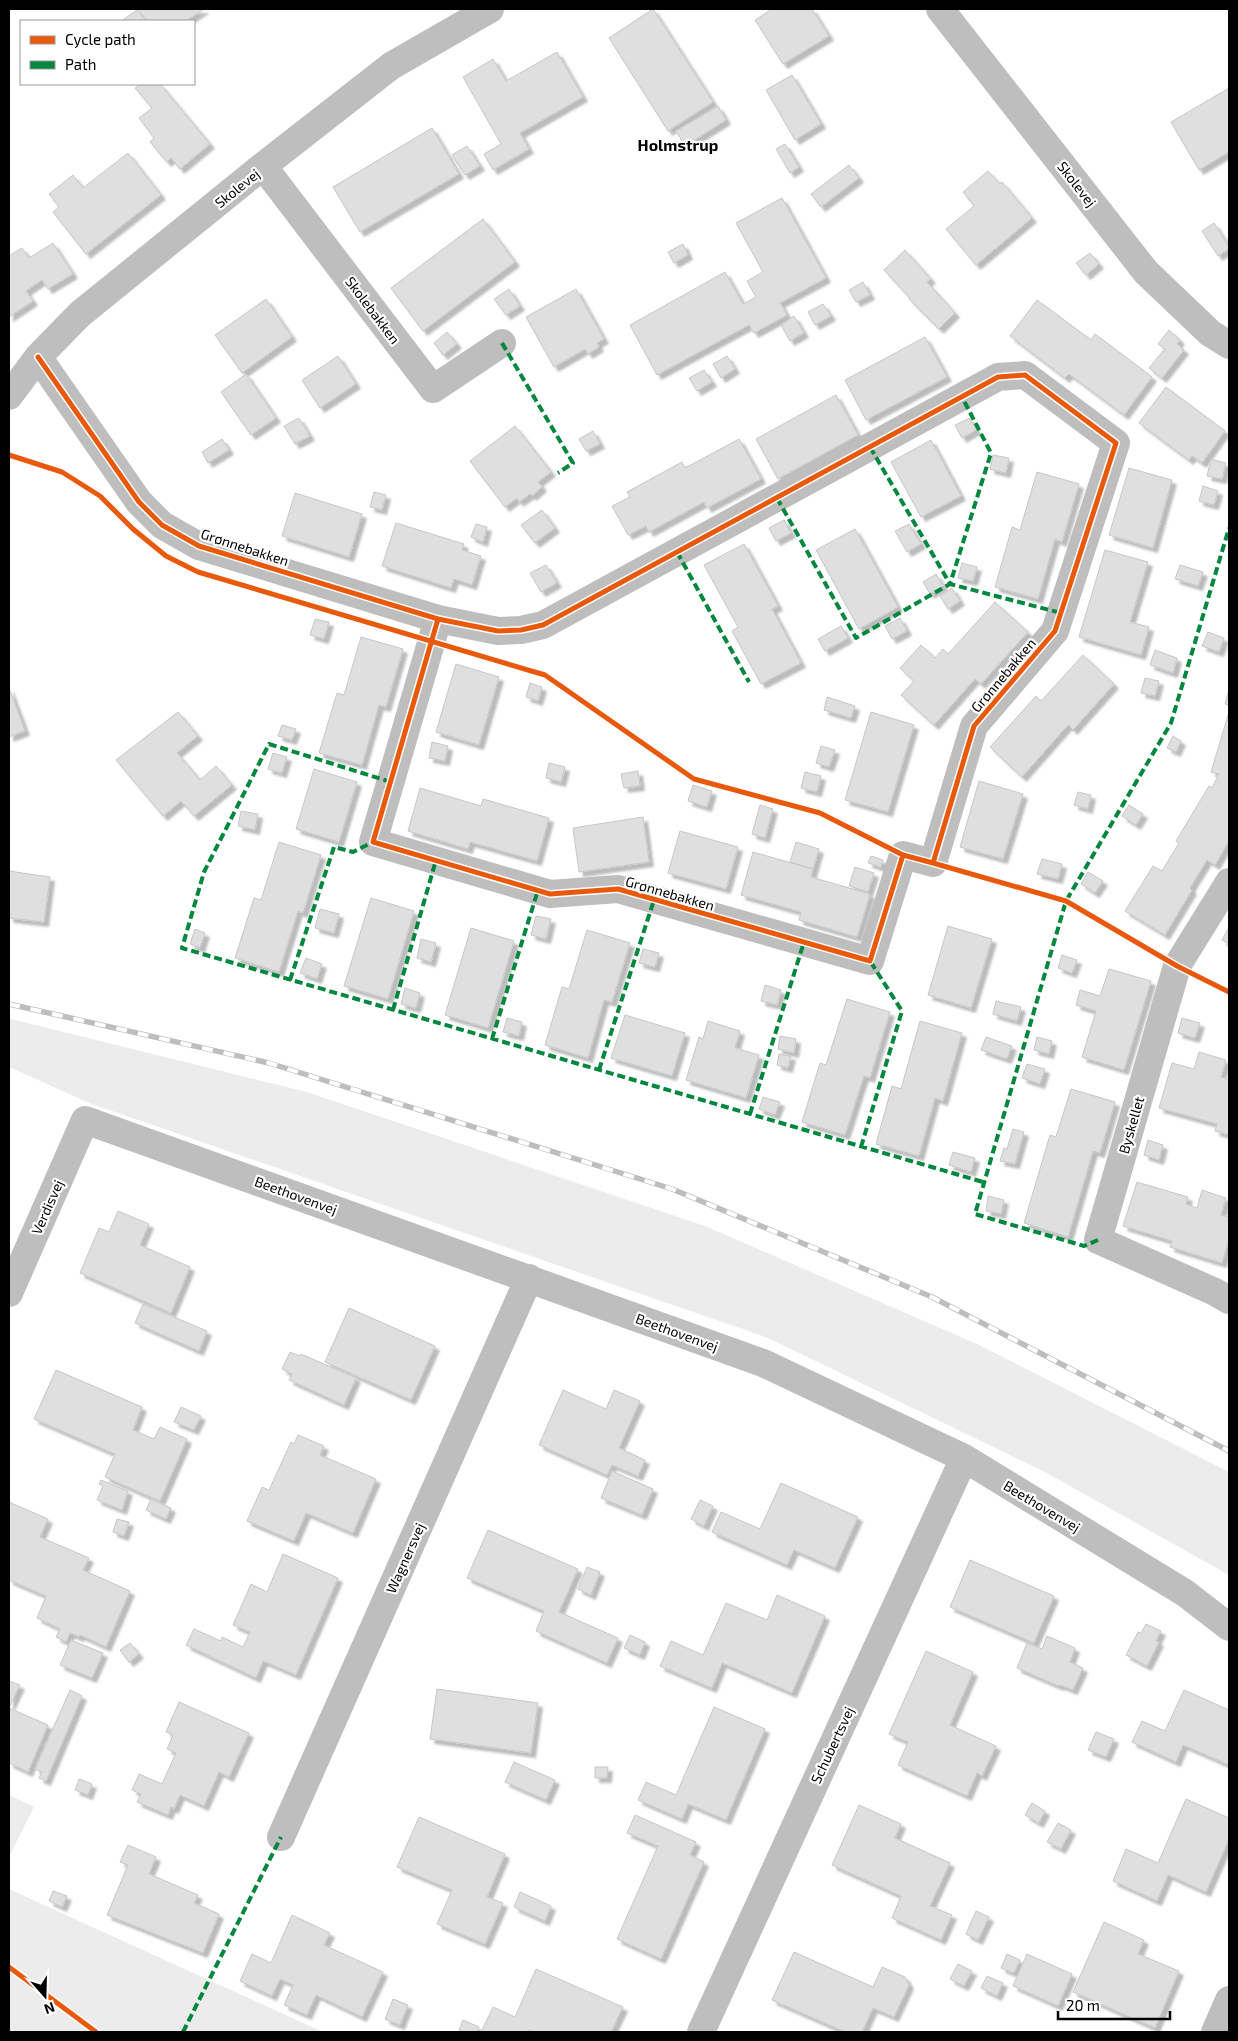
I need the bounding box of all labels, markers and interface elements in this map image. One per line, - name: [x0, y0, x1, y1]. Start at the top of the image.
- legend: [20, 20, 195, 85]
- text: Cycle path: [65, 30, 136, 48]
- text: Path: [65, 55, 96, 73]
- district label: Holmstrup: [638, 135, 718, 154]
- street label: Skolevej: [1054, 158, 1100, 210]
- street label: Skolevej: [211, 165, 263, 211]
- street label: Skolebakken: [342, 273, 404, 347]
- street label: Grønnebakken: [199, 525, 291, 569]
- street label: Grønnebakken: [967, 634, 1039, 716]
- street label: Grønnebakken: [624, 872, 716, 914]
- street label: Byskellet: [1115, 1094, 1147, 1156]
- street label: Beethovenvej: [252, 1172, 340, 1218]
- street label: Verdisvej: [27, 1177, 67, 1237]
- street label: Beethovenvej: [633, 1309, 721, 1355]
- street label: Beethovenvej: [1001, 1476, 1083, 1536]
- street label: Wagnersvej: [382, 1520, 428, 1596]
- street label: Schubertsvej: [807, 1704, 857, 1786]
- north arrow: [20, 1971, 70, 2021]
- scale bar: [1058, 1988, 1170, 2020]
- text: 20 m: [1066, 1996, 1100, 2014]
- text: N: [42, 1999, 57, 2018]

